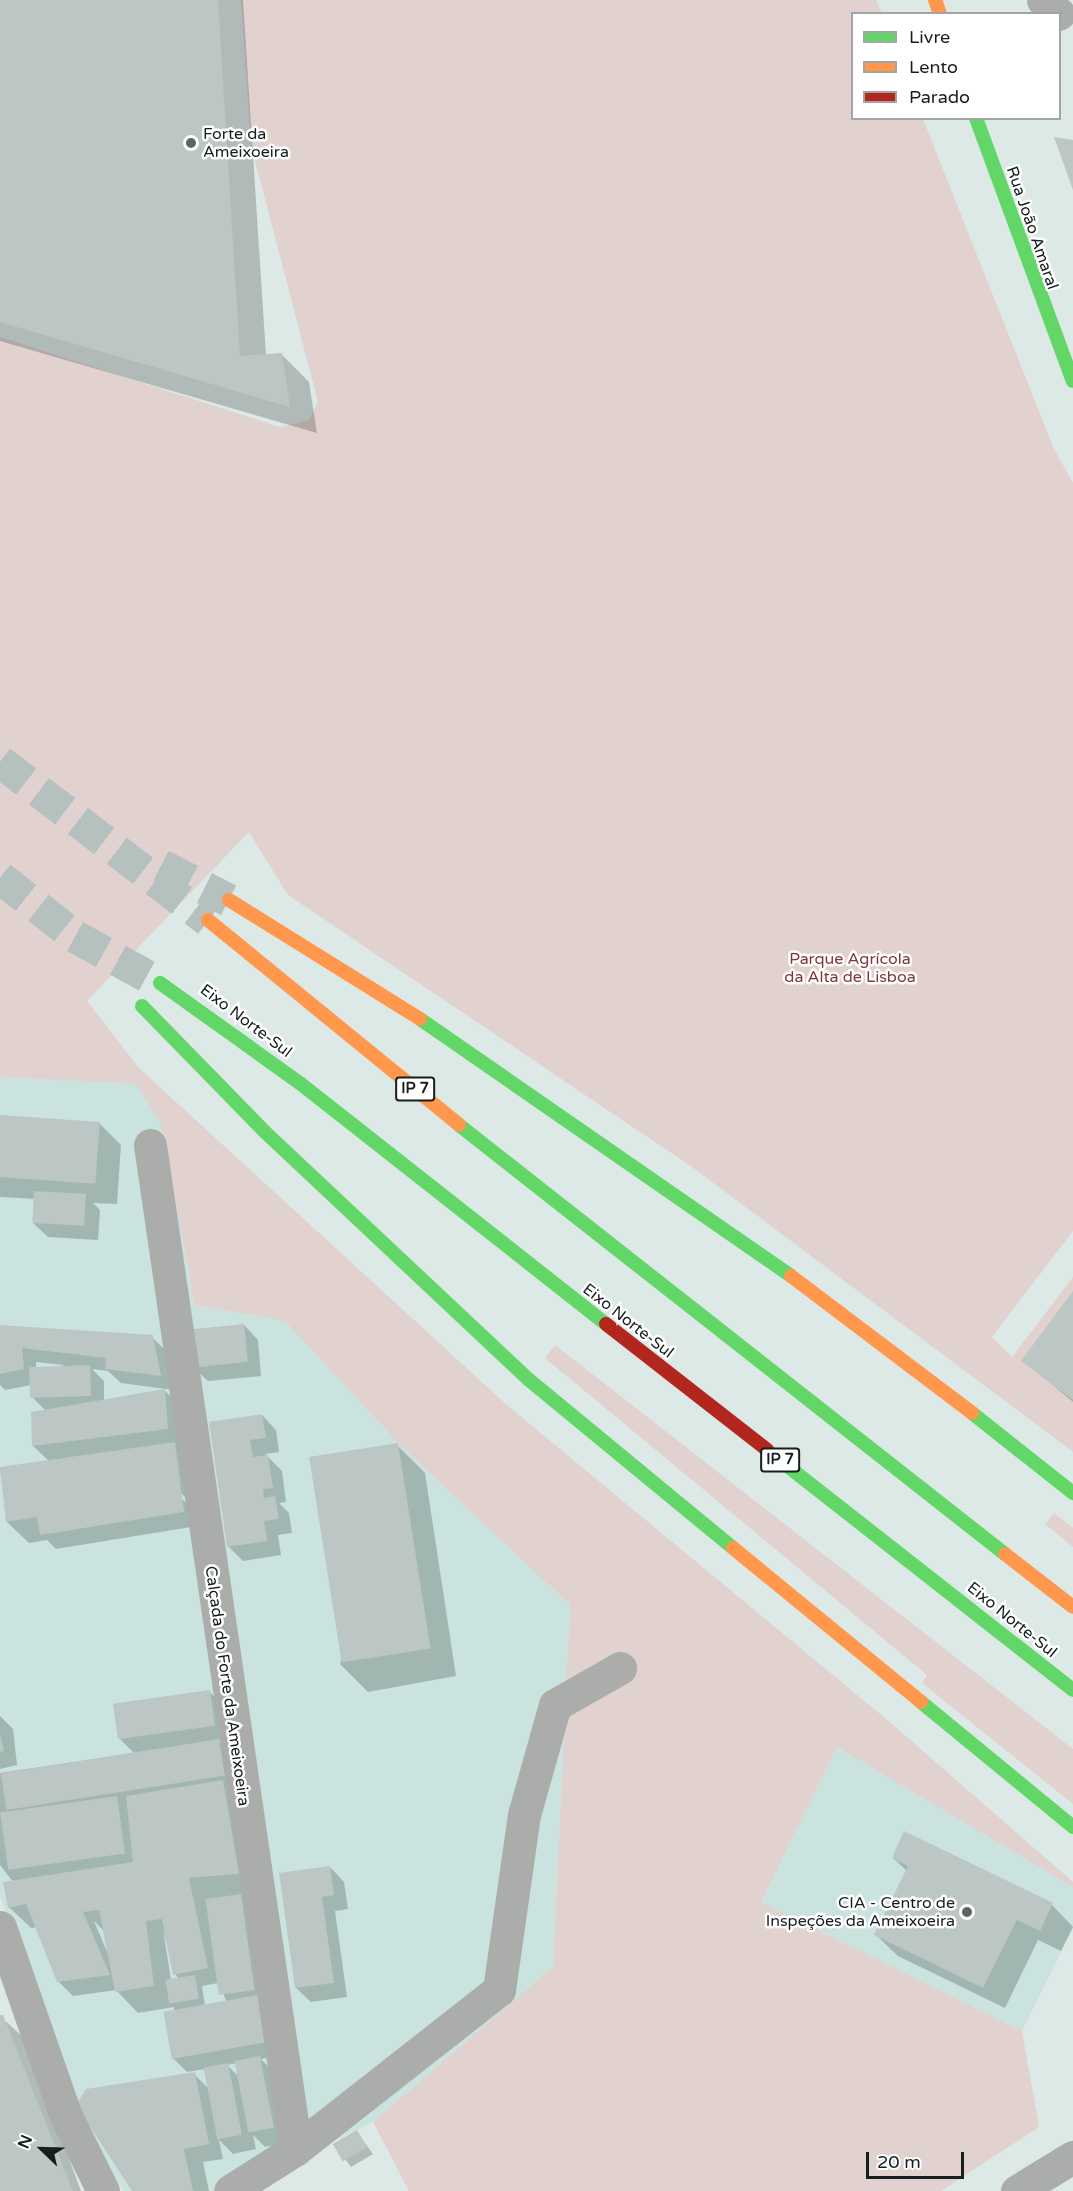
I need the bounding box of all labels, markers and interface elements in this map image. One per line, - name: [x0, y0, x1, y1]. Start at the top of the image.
- legend: [851, 12, 1061, 120]
- text: Livre: [909, 26, 950, 48]
- text: Lento: [909, 56, 958, 78]
- text: Parado: [909, 86, 970, 108]
- place label: Forte da Ameixoeira: [203, 124, 289, 162]
- marker: Forte da Ameixoeira: [184, 136, 198, 150]
- street label: Rua João Amaral: [1002, 164, 1062, 292]
- park label: Parque Agrícola da Alta de Lisboa: [784, 949, 916, 987]
- street label: Eixo Norte-Sul: [196, 980, 296, 1062]
- road number: IP 7: [394, 1077, 436, 1101]
- street label: Eixo Norte-Sul: [579, 1280, 677, 1362]
- road number: IP 7: [759, 1448, 801, 1472]
- street label: Calçada do Forte da Ameixoeira: [201, 1565, 253, 1807]
- street label: Eixo Norte-Sul: [963, 1578, 1061, 1662]
- place label: CIA - Centro de Inspeções da Ameixoeira: [766, 1893, 955, 1931]
- marker: CIA - Centro de Inspeções da Ameixoeira: [960, 1905, 974, 1919]
- north arrow: [12, 2119, 72, 2179]
- text: N: [14, 2132, 37, 2152]
- scale bar: [869, 2140, 966, 2178]
- text: 20 m: [877, 2151, 921, 2173]

